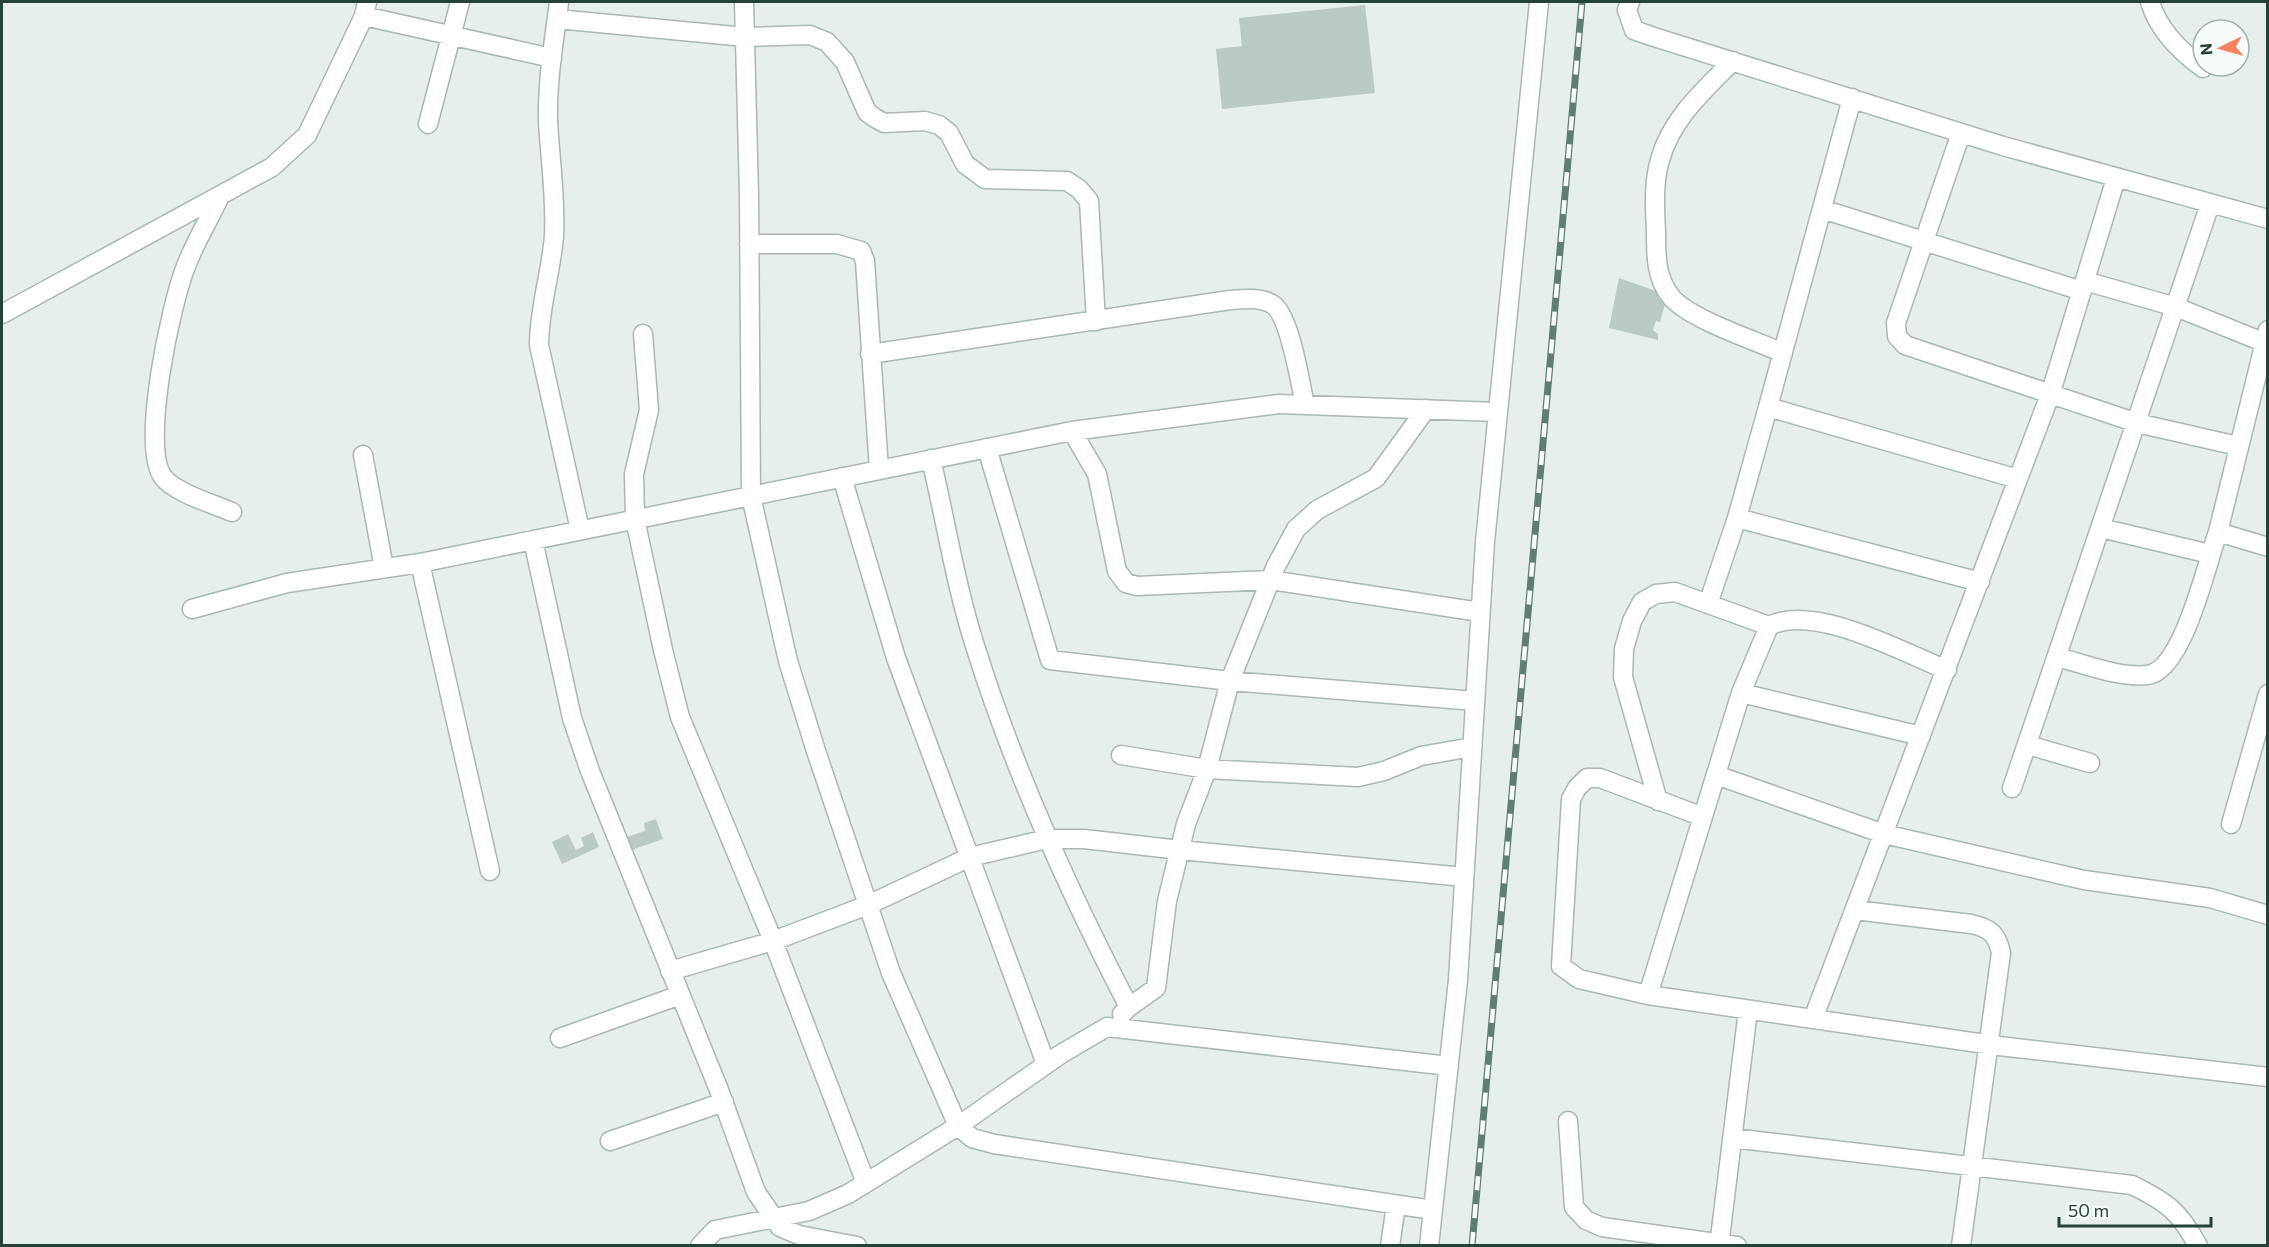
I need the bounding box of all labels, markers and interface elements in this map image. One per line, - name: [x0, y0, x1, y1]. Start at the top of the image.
- north arrow: [2191, 18, 2251, 78]
- text: N: [2196, 43, 2216, 56]
- scale bar: [2059, 1190, 2210, 1228]
- text: 50 m: [2068, 1199, 2109, 1221]

